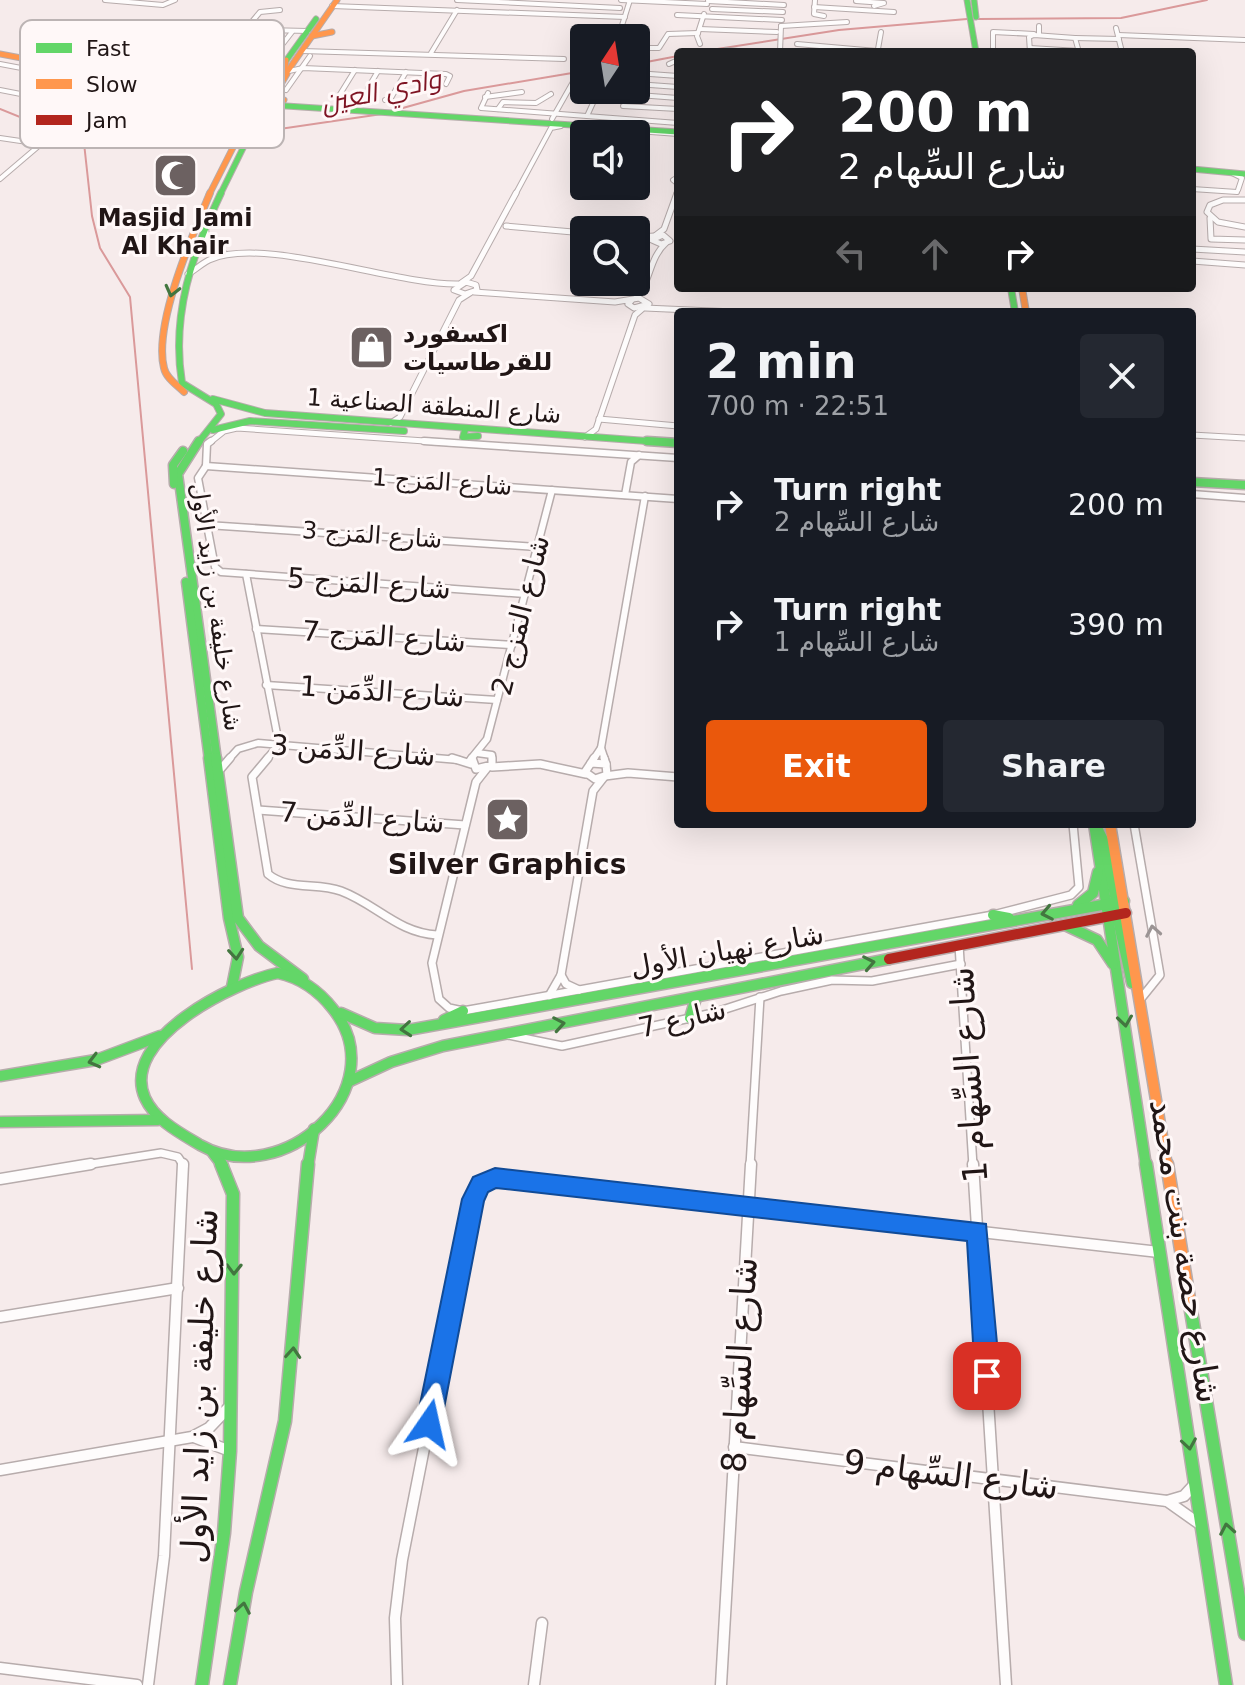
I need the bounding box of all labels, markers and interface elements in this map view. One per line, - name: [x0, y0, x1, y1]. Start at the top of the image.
- legend: [20, 20, 284, 148]
- north arrow: [570, 24, 650, 104]
- map controls: [570, 24, 650, 296]
- text: Fast: [86, 36, 131, 61]
- water label: وادي العين: [318, 63, 447, 124]
- text: Slow: [86, 72, 138, 97]
- text: 200 m: [838, 79, 1033, 144]
- icon: right: [706, 80, 810, 184]
- text: Jam: [84, 108, 127, 133]
- button: sound: [570, 120, 650, 200]
- text: شارع السِّهام 2: [838, 146, 1067, 187]
- mosque icon: Masjid Jami Al Khair: [151, 152, 199, 200]
- place label: Masjid Jami Al Khair: [98, 204, 252, 260]
- button: search: [570, 216, 650, 296]
- icon: left: [829, 232, 873, 276]
- icon: ahead: [913, 232, 957, 276]
- icon: right: [997, 232, 1041, 276]
- one-way arrow: [164, 284, 181, 298]
- place label: اكسفورد للقرطاسيات: [403, 320, 552, 376]
- shop icon: اكسفورد للقرطاسيات: [348, 324, 396, 372]
- text: 2 min: [706, 333, 857, 389]
- button: close: [1080, 334, 1164, 418]
- street label: شارع المنطقة الصناعية 1: [306, 383, 562, 429]
- text: 700 m · 22:51: [706, 391, 889, 421]
- street label: شارع المَزج 1: [371, 463, 513, 501]
- text: Turn right: [774, 472, 941, 507]
- street label: شارع خليفة بن زايد الأول: [185, 481, 248, 733]
- icon: right: [706, 482, 750, 526]
- text: 200 m: [1068, 487, 1164, 522]
- text: شارع السِّهام 2: [774, 507, 939, 537]
- street label: شارع المَزج 3: [301, 516, 443, 554]
- street label: شارع المَزج 2: [485, 532, 557, 699]
- street label: شارع المَزج 5: [286, 561, 452, 607]
- text: Turn right: [774, 592, 941, 627]
- icon: right: [706, 602, 750, 646]
- text: 390 m: [1068, 607, 1164, 642]
- street label: شارع المَزج 7: [301, 614, 467, 660]
- text: شارع السِّهام 1: [774, 627, 939, 657]
- street label: شارع الدِّمَن 1: [298, 669, 466, 714]
- button: Exit: [706, 720, 927, 812]
- button: Share: [943, 720, 1164, 812]
- street label: شارع الدِّمَن 3: [269, 728, 437, 773]
- street label: شارع الدِّمَن 7: [278, 795, 446, 840]
- place icon: Silver Graphics: [483, 795, 531, 843]
- place label: Silver Graphics: [388, 848, 626, 881]
- one-way arrow: [1040, 904, 1054, 921]
- street label: شارع نهيان الأول: [627, 915, 826, 984]
- one-way arrow: [1145, 925, 1162, 938]
- one-way arrow: [227, 948, 244, 961]
- one-way arrow: [862, 955, 875, 972]
- street label: شارع السِّهام 1: [941, 966, 995, 1184]
- street label: شارع 7: [635, 992, 729, 1045]
- one-way arrow: [1116, 1014, 1133, 1027]
- one-way arrow: [552, 1016, 566, 1033]
- one-way arrow: [399, 1020, 412, 1037]
- one-way arrow: [88, 1051, 101, 1068]
- street label: شارع حصة بنت محمد: [1142, 1096, 1230, 1406]
- street label: شارع خليفة بن زايد الأول: [172, 1208, 226, 1564]
- street label: شارع السِّهام 8: [713, 1256, 765, 1474]
- one-way arrow: [225, 1263, 242, 1276]
- pin: [953, 1342, 1021, 1410]
- one-way arrow: [284, 1346, 301, 1359]
- icon: arrive: [965, 1354, 1009, 1398]
- position arrow: [387, 1382, 471, 1466]
- one-way arrow: [1180, 1437, 1197, 1451]
- street label: شارع السِّهام 9: [841, 1441, 1061, 1507]
- one-way arrow: [1220, 1522, 1237, 1536]
- one-way arrow: [233, 1601, 250, 1615]

